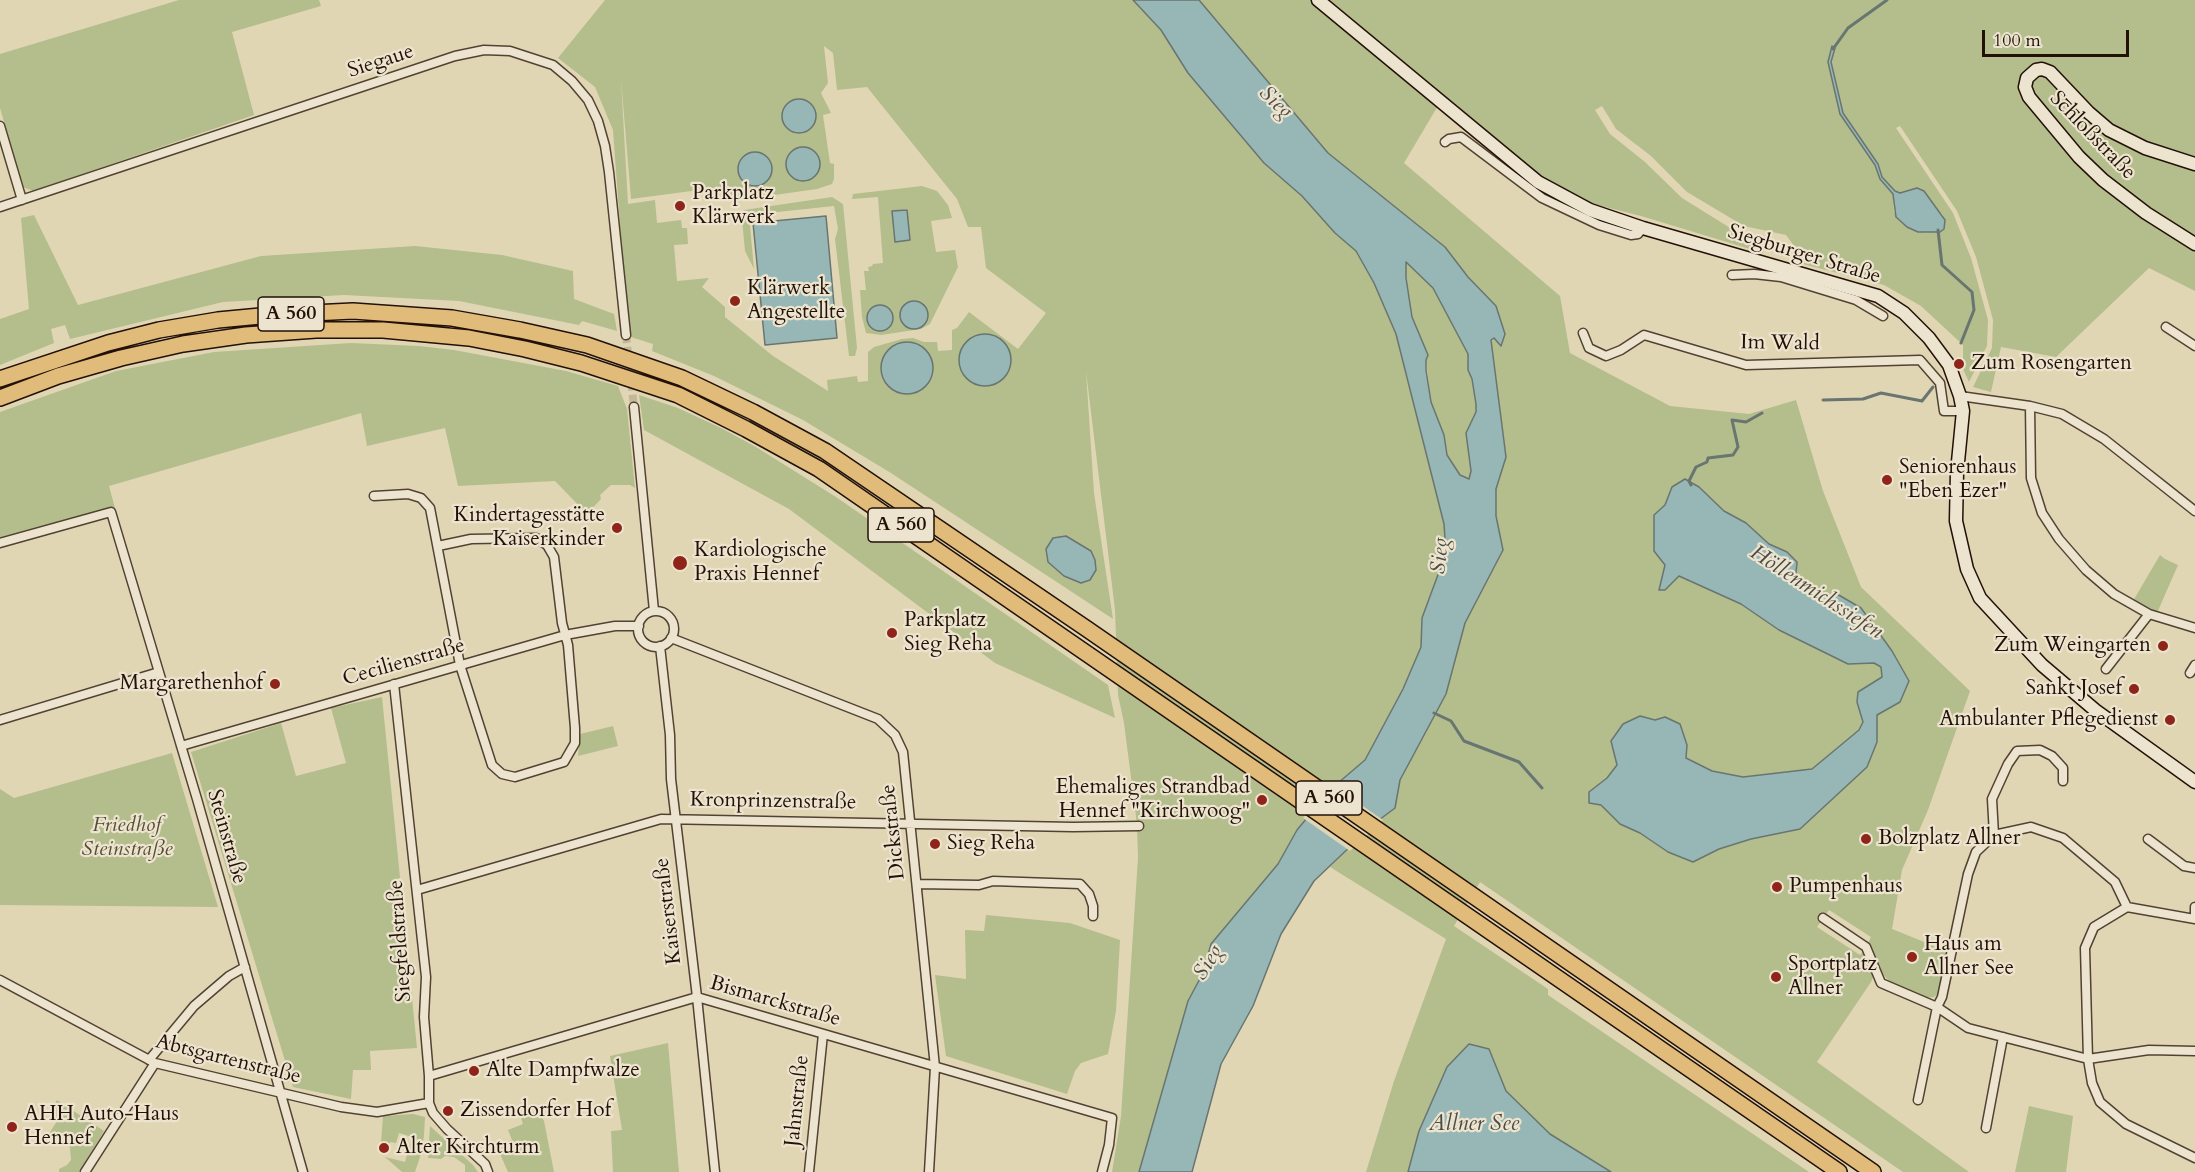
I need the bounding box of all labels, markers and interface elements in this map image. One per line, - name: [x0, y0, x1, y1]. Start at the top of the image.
- scale bar: [1985, 18, 2132, 56]
- text: 100 m: [1993, 28, 2041, 53]
- street label: Siegaue: [345, 40, 417, 84]
- water label: Sieg: [1253, 81, 1297, 125]
- street label: Schloßstraße: [2044, 87, 2140, 185]
- place label: Parkplatz Klärwerk: [692, 181, 775, 231]
- marker: Parkplatz Klärwerk: [673, 199, 687, 213]
- street label: Siegburger Straße: [1724, 220, 1884, 290]
- place label: Klärwerk Angestellte: [747, 276, 845, 326]
- marker: Klärwerk Angestellte: [728, 294, 742, 308]
- road number: A 560: [258, 297, 324, 331]
- street label: Im Wald: [1740, 331, 1820, 357]
- place label: Zum Rosengarten: [1971, 351, 2132, 377]
- marker: Zum Rosengarten: [1952, 357, 1966, 371]
- place label: Seniorenhaus "Eben Ezer": [1899, 455, 2017, 505]
- marker: Seniorenhaus "Eben Ezer": [1880, 473, 1894, 487]
- place label: Kindertagesstätte Kaiserkinder: [453, 503, 605, 553]
- road number: A 560: [868, 508, 934, 542]
- marker: Kindertagesstätte Kaiserkinder: [610, 521, 624, 535]
- water label: Sieg: [1426, 537, 1456, 575]
- place label: Kardiologische Praxis Hennef: [694, 538, 827, 588]
- water label: Höllenmichssiefen: [1745, 540, 1887, 646]
- marker: Kardiologische Praxis Hennef: [671, 554, 689, 572]
- place label: Parkplatz Sieg Reha: [904, 608, 992, 658]
- marker: Parkplatz Sieg Reha: [885, 626, 899, 640]
- street label: Cecilienstraße: [340, 633, 468, 693]
- place label: Zum Weingarten: [1994, 633, 2151, 659]
- marker: Zum Weingarten: [2156, 639, 2170, 653]
- place label: Margarethenhof: [120, 671, 263, 697]
- place label: Sankt Josef: [2026, 676, 2122, 702]
- marker: Margarethenhof: [268, 677, 282, 691]
- marker: Sankt Josef: [2127, 682, 2141, 696]
- place label: Ambulanter Pflegedienst: [1939, 707, 2158, 733]
- marker: Ambulanter Pflegedienst: [2163, 713, 2177, 727]
- place label: Ehemaliges Strandbad Hennef "Kirchwoog": [1055, 775, 1250, 825]
- road number: A 560: [1296, 781, 1362, 815]
- street label: Dickstraße: [876, 783, 912, 881]
- street label: Steinstraße: [201, 787, 251, 887]
- street label: Kronprinzenstraße: [690, 788, 856, 816]
- marker: Ehemaliges Strandbad Hennef "Kirchwoog": [1255, 793, 1269, 807]
- park label: Friedhof Steinstraße: [81, 813, 173, 863]
- place label: Bolzplatz Allner: [1878, 826, 2020, 852]
- place label: Sieg Reha: [947, 831, 1035, 857]
- marker: Bolzplatz Allner: [1859, 832, 1873, 846]
- marker: Sieg Reha: [928, 837, 942, 851]
- street label: Kaiserstraße: [650, 856, 688, 966]
- place label: Pumpenhaus: [1789, 874, 1903, 900]
- street label: Siegfeldstraße: [384, 879, 418, 1003]
- marker: Pumpenhaus: [1770, 880, 1784, 894]
- place label: Haus am Allner See: [1924, 932, 2014, 982]
- water label: Sieg: [1188, 941, 1230, 985]
- marker: Haus am Allner See: [1905, 950, 1919, 964]
- place label: Sportplatz Allner: [1788, 952, 1877, 1002]
- marker: Sportplatz Allner: [1769, 970, 1783, 984]
- street label: Bismarckstraße: [707, 971, 843, 1033]
- street label: Abtsgartenstraße: [153, 1030, 303, 1090]
- street label: Jahnstraße: [781, 1054, 815, 1148]
- place label: Alte Dampfwalze: [486, 1058, 640, 1084]
- marker: Alte Dampfwalze: [467, 1064, 481, 1078]
- place label: Zissendorfer Hof: [460, 1098, 611, 1124]
- place label: AHH Auto-Haus Hennef: [24, 1102, 179, 1152]
- marker: Zissendorfer Hof: [441, 1104, 455, 1118]
- water label: Allner See: [1429, 1112, 1519, 1138]
- marker: AHH Auto-Haus Hennef: [5, 1120, 19, 1134]
- place label: Alter Kirchturm: [396, 1135, 540, 1161]
- marker: Alter Kirchturm: [377, 1141, 391, 1155]

